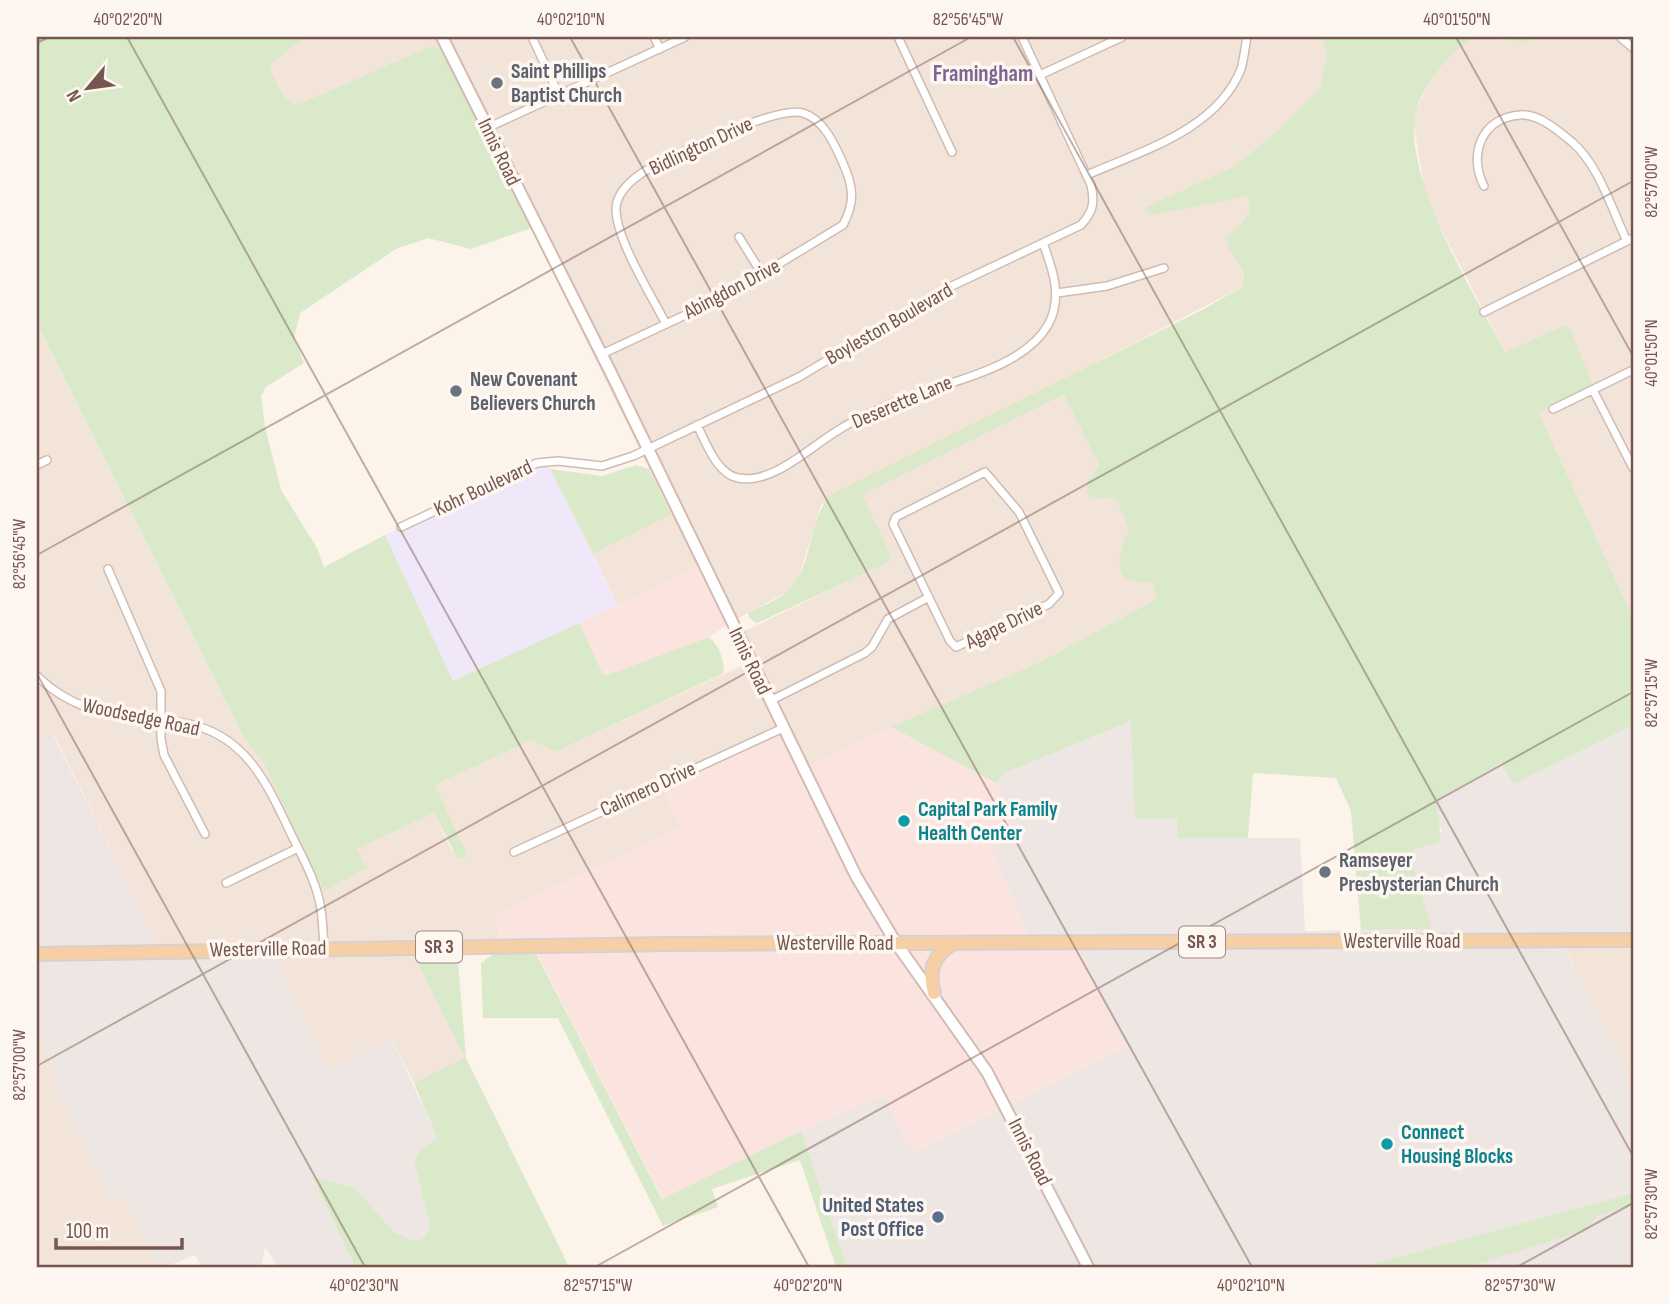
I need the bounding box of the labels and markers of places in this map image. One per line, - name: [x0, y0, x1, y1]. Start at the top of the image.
- place label: Saint Phillips Baptist Church: [511, 59, 622, 108]
- marker: Saint Phillips Baptist Church: [489, 75, 505, 91]
- place label: New Covenant Believers Church: [470, 367, 596, 416]
- marker: New Covenant Believers Church: [448, 383, 464, 399]
- place label: Capital Park Family Health Center: [918, 797, 1058, 846]
- marker: Capital Park Family Health Center: [896, 813, 912, 829]
- place label: Ramseyer Presbysterian Church: [1339, 848, 1499, 897]
- marker: Ramseyer Presbysterian Church: [1317, 864, 1333, 880]
- place label: Connect Housing Blocks: [1401, 1120, 1513, 1169]
- marker: Connect Housing Blocks: [1379, 1136, 1395, 1152]
- place label: United States Post Office: [822, 1193, 924, 1242]
- marker: United States Post Office: [930, 1209, 946, 1225]

